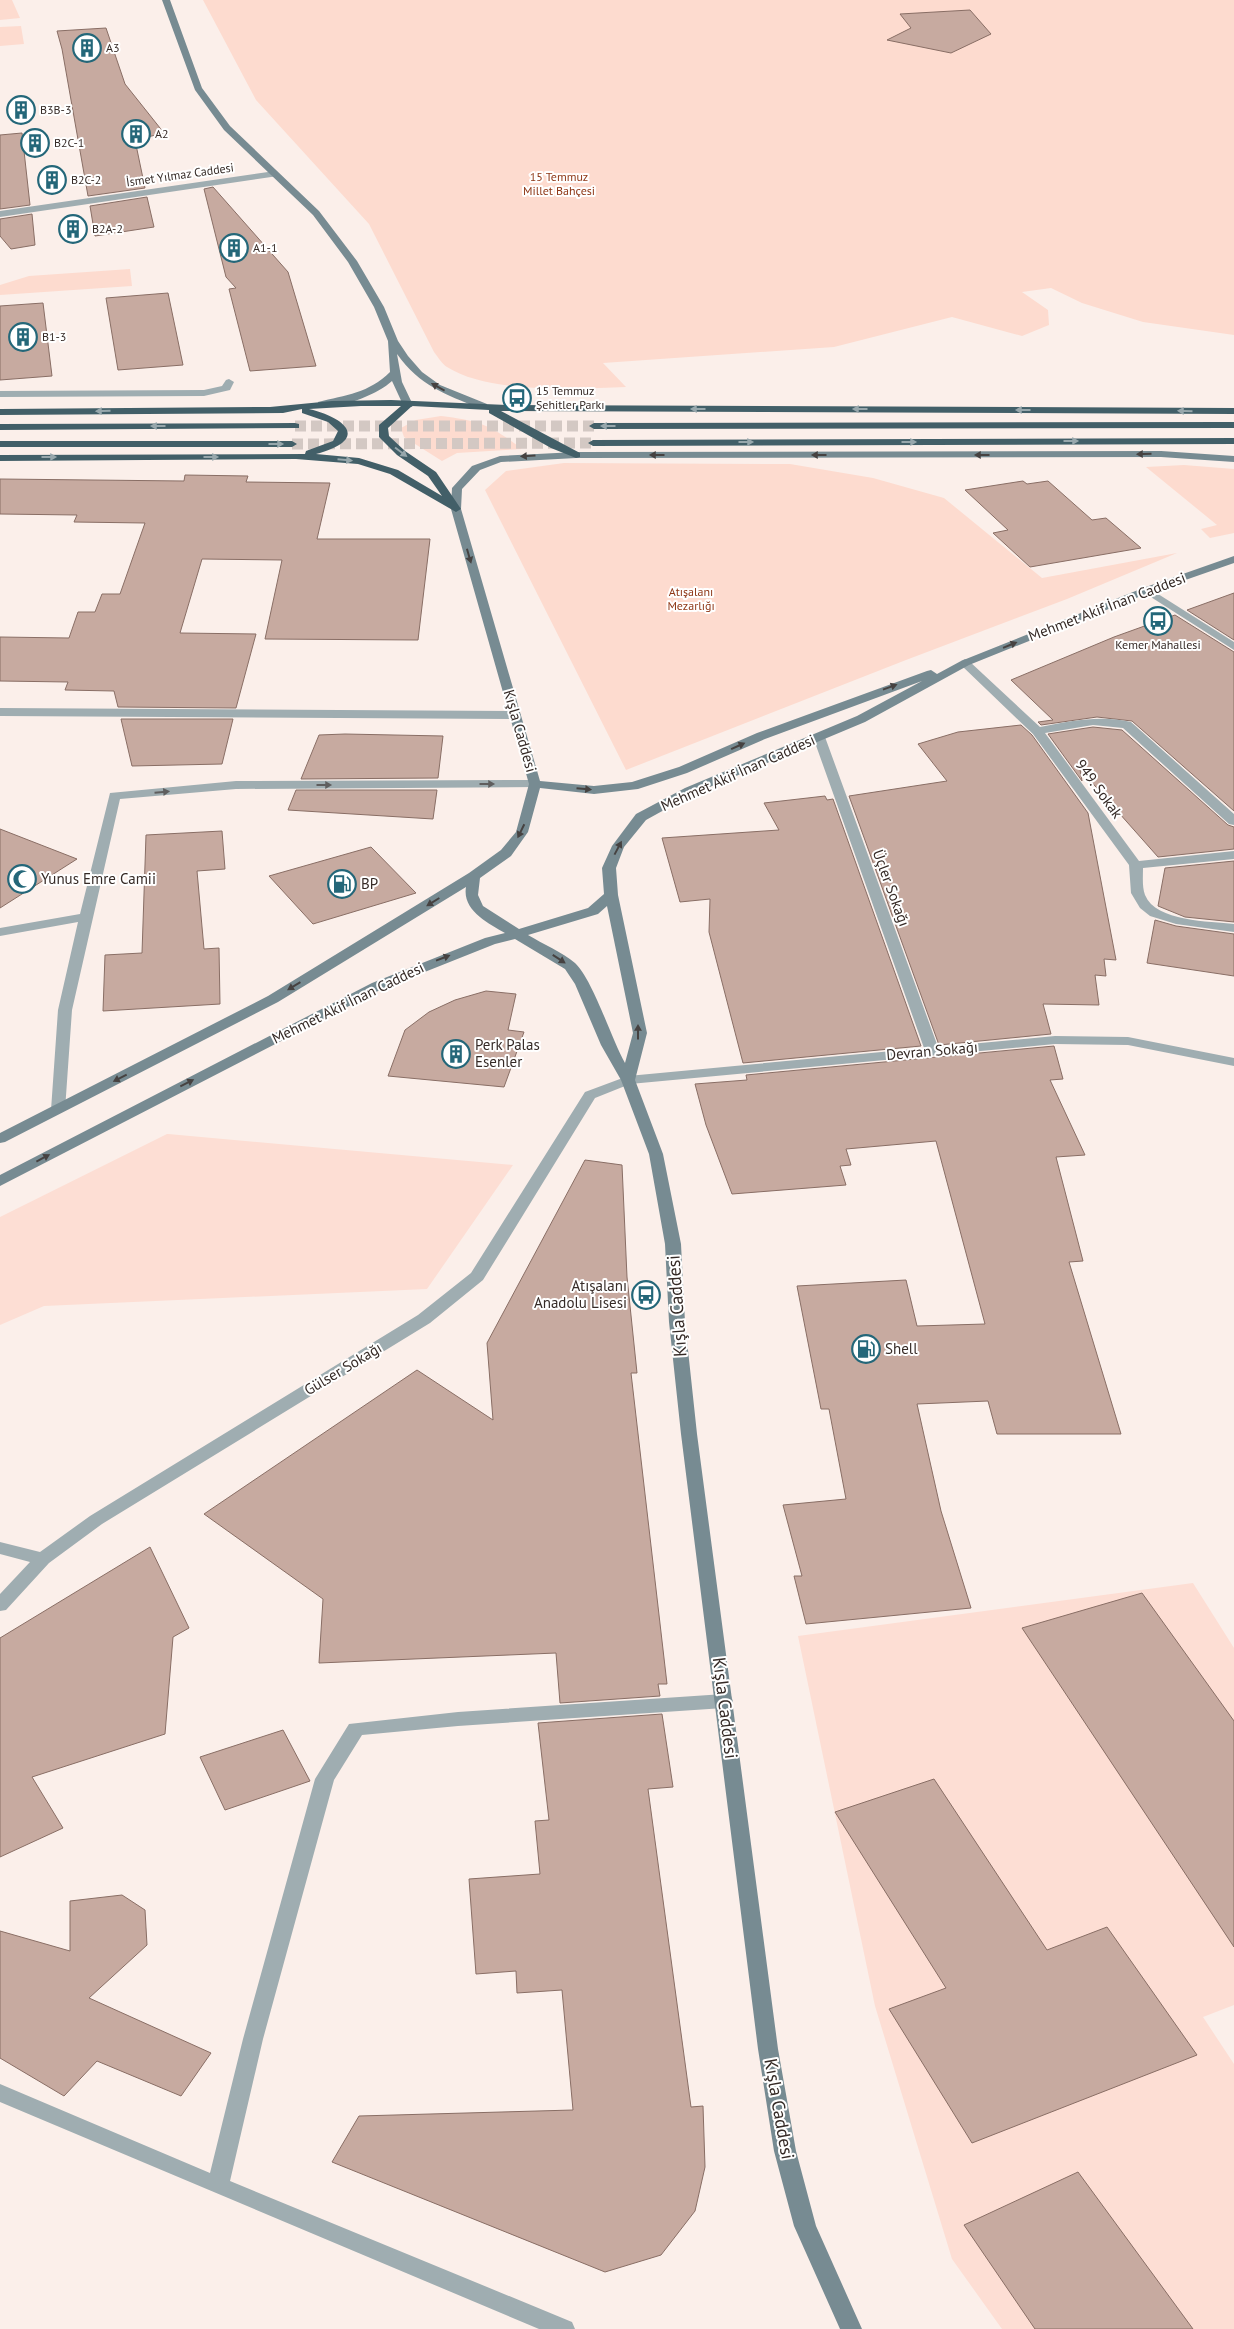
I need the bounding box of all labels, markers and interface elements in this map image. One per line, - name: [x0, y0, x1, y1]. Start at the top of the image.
- building icon: A3: [72, 33, 102, 63]
- place label: A3: [106, 40, 120, 55]
- building icon: B3B-3: [6, 95, 36, 125]
- place label: B3B-3: [40, 102, 71, 117]
- building icon: A2: [121, 119, 151, 149]
- place label: A2: [155, 126, 169, 141]
- building icon: B2C-1: [20, 128, 50, 158]
- place label: B2C-1: [54, 135, 84, 150]
- street label: İsmet Yılmaz Caddesi: [125, 160, 235, 189]
- building icon: B2C-2: [37, 165, 67, 195]
- park label: 15 Temmuz Millet Bahçesi: [523, 169, 595, 198]
- place label: B2C-2: [71, 172, 101, 187]
- building icon: B2A-2: [58, 214, 88, 244]
- place label: B2A-2: [92, 221, 123, 236]
- building icon: A1-1: [219, 233, 249, 263]
- place label: A1-1: [253, 240, 277, 255]
- building icon: B1-3: [8, 322, 38, 352]
- place label: B1-3: [42, 329, 66, 344]
- one-way arrow: [431, 383, 446, 391]
- bus stop icon: 15 Temmuz Şehitler Parkı: [502, 383, 532, 413]
- place label: 15 Temmuz Şehitler Parkı: [536, 383, 605, 412]
- one-way arrow: [690, 405, 706, 413]
- one-way arrow: [852, 405, 868, 413]
- one-way arrow: [1015, 406, 1031, 414]
- one-way arrow: [1177, 406, 1193, 414]
- one-way arrow: [95, 407, 111, 415]
- one-way arrow: [600, 422, 616, 430]
- one-way arrow: [150, 423, 166, 431]
- one-way arrow: [901, 437, 917, 445]
- one-way arrow: [1064, 437, 1080, 445]
- one-way arrow: [739, 438, 755, 446]
- one-way arrow: [268, 440, 284, 448]
- one-way arrow: [394, 446, 407, 457]
- one-way arrow: [1136, 450, 1152, 458]
- one-way arrow: [649, 451, 665, 459]
- one-way arrow: [811, 451, 827, 459]
- one-way arrow: [974, 451, 990, 459]
- one-way arrow: [41, 453, 57, 461]
- one-way arrow: [203, 453, 219, 461]
- one-way arrow: [519, 453, 535, 461]
- one-way arrow: [337, 456, 353, 464]
- one-way arrow: [466, 548, 474, 563]
- street label: Mehmet Akif İnan Caddesi: [1025, 568, 1188, 645]
- park label: Atışalanı Mezarlığı: [667, 584, 715, 613]
- bus stop icon: Kemer Mahallesi: [1143, 606, 1173, 636]
- place label: Kemer Mahallesi: [1115, 637, 1201, 652]
- one-way arrow: [1003, 640, 1018, 648]
- one-way arrow: [883, 683, 898, 691]
- street label: Kışla Caddesi: [500, 687, 541, 774]
- street label: Mehmet Akif İnan Caddesi: [658, 730, 818, 815]
- one-way arrow: [731, 742, 745, 750]
- street label: 949. Sokak: [1072, 755, 1128, 823]
- one-way arrow: [479, 780, 495, 788]
- one-way arrow: [317, 781, 333, 789]
- one-way arrow: [576, 785, 592, 793]
- one-way arrow: [154, 787, 170, 795]
- one-way arrow: [517, 823, 525, 838]
- one-way arrow: [614, 840, 622, 855]
- street label: Üçler Sokağı: [869, 847, 914, 929]
- mosque icon: Yunus Emre Camii: [7, 864, 37, 894]
- place label: Yunus Emre Camii: [41, 869, 156, 888]
- fuel station icon: BP: [327, 869, 357, 899]
- place label: BP: [361, 874, 378, 893]
- one-way arrow: [427, 897, 440, 907]
- one-way arrow: [436, 954, 450, 962]
- one-way arrow: [552, 954, 565, 964]
- street label: Mehmet Akif İnan Caddesi: [269, 957, 427, 1048]
- one-way arrow: [288, 981, 301, 990]
- one-way arrow: [634, 1024, 642, 1040]
- place label: Perk Palas Esenler: [475, 1035, 540, 1071]
- street label: Devran Sokağı: [885, 1037, 979, 1064]
- building icon: Perk Palas Esenler: [441, 1039, 471, 1069]
- one-way arrow: [112, 1074, 127, 1082]
- one-way arrow: [180, 1079, 194, 1087]
- one-way arrow: [36, 1154, 50, 1162]
- street label: Kışla Caddesi: [661, 1254, 692, 1358]
- place label: Atışalanı Anadolu Lisesi: [534, 1276, 627, 1312]
- bus stop icon: Atışalanı Anadolu Lisesi: [631, 1280, 661, 1310]
- fuel station icon: Shell: [851, 1334, 881, 1364]
- street label: Gülser Sokağı: [300, 1338, 385, 1399]
- place label: Shell: [885, 1339, 918, 1358]
- street label: Kışla Caddesi: [708, 1656, 743, 1760]
- street label: Kışla Caddesi: [759, 2057, 800, 2161]

